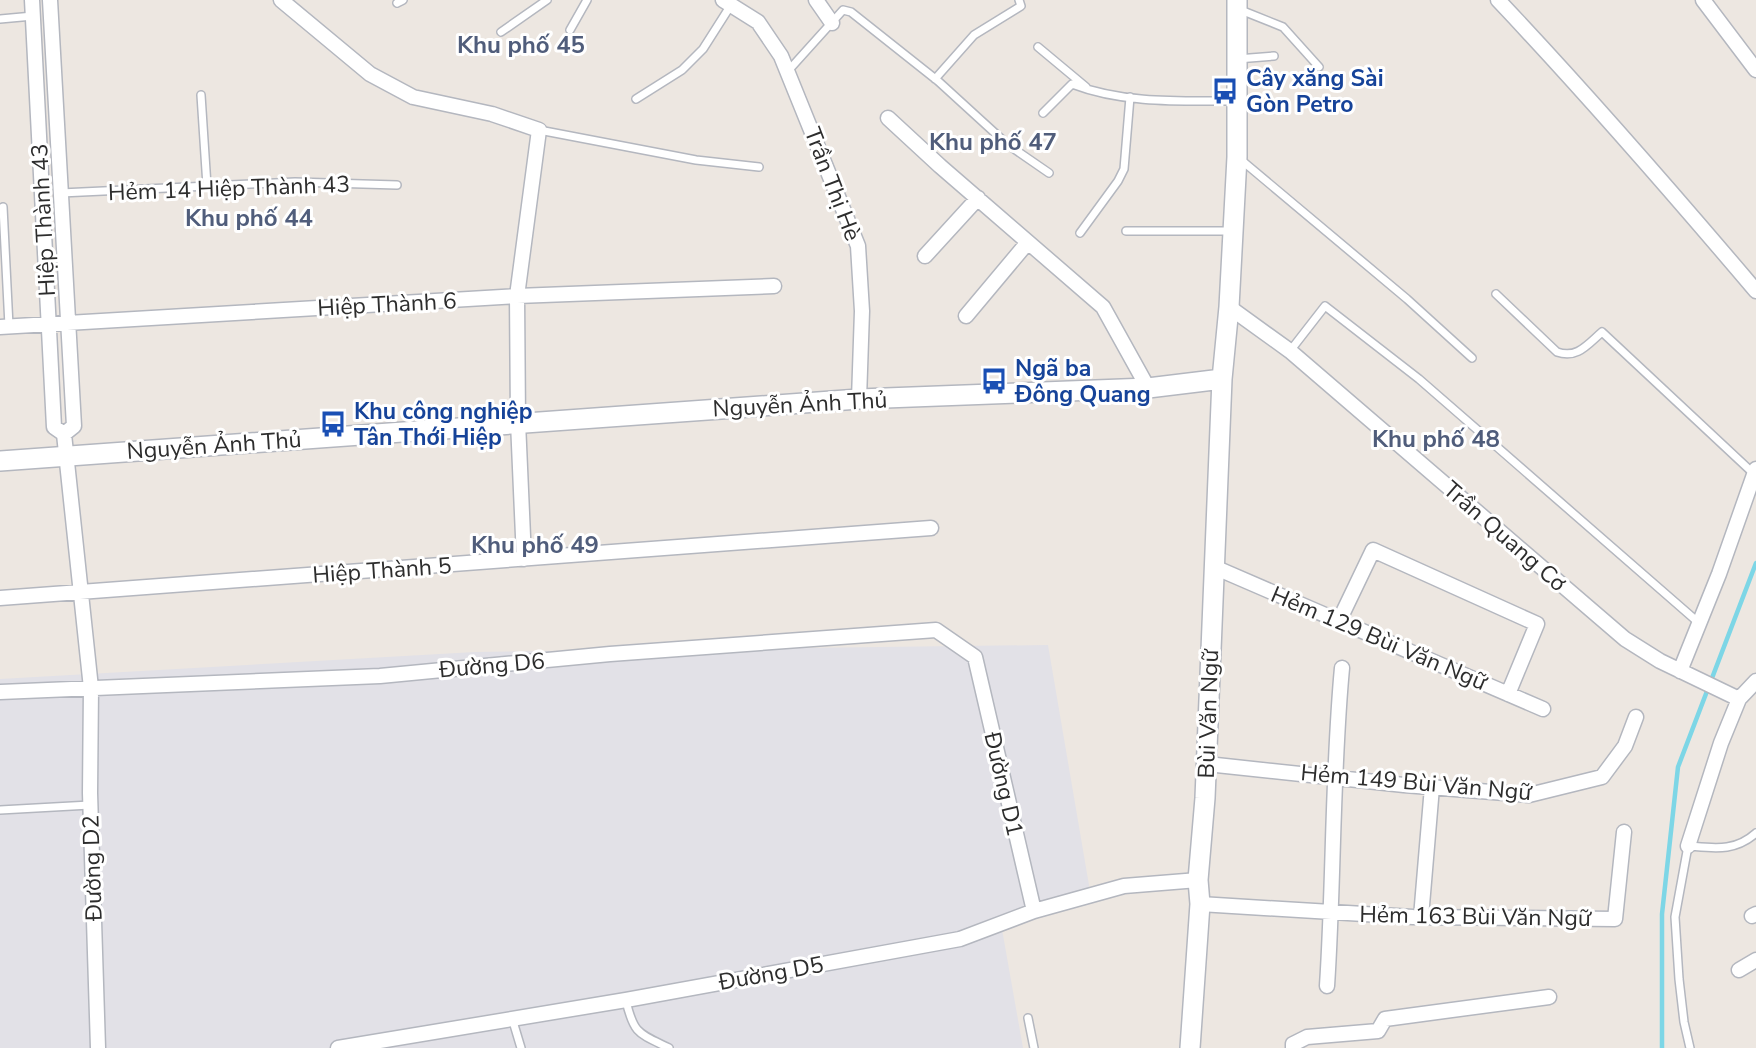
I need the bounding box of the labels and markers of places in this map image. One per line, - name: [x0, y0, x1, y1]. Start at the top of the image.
- place label: Cây xăng Sài Gòn Petro: [1246, 63, 1384, 120]
- bus stop icon: Cây xăng Sài Gòn Petro: [1210, 76, 1240, 106]
- place label: Ngã ba Đông Quang: [1014, 353, 1151, 410]
- bus stop icon: Ngã ba Đông Quang: [979, 366, 1009, 396]
- place label: Khu công nghiệp Tân Thới Hiệp: [354, 396, 533, 453]
- bus stop icon: Khu công nghiệp Tân Thới Hiệp: [318, 409, 348, 439]

